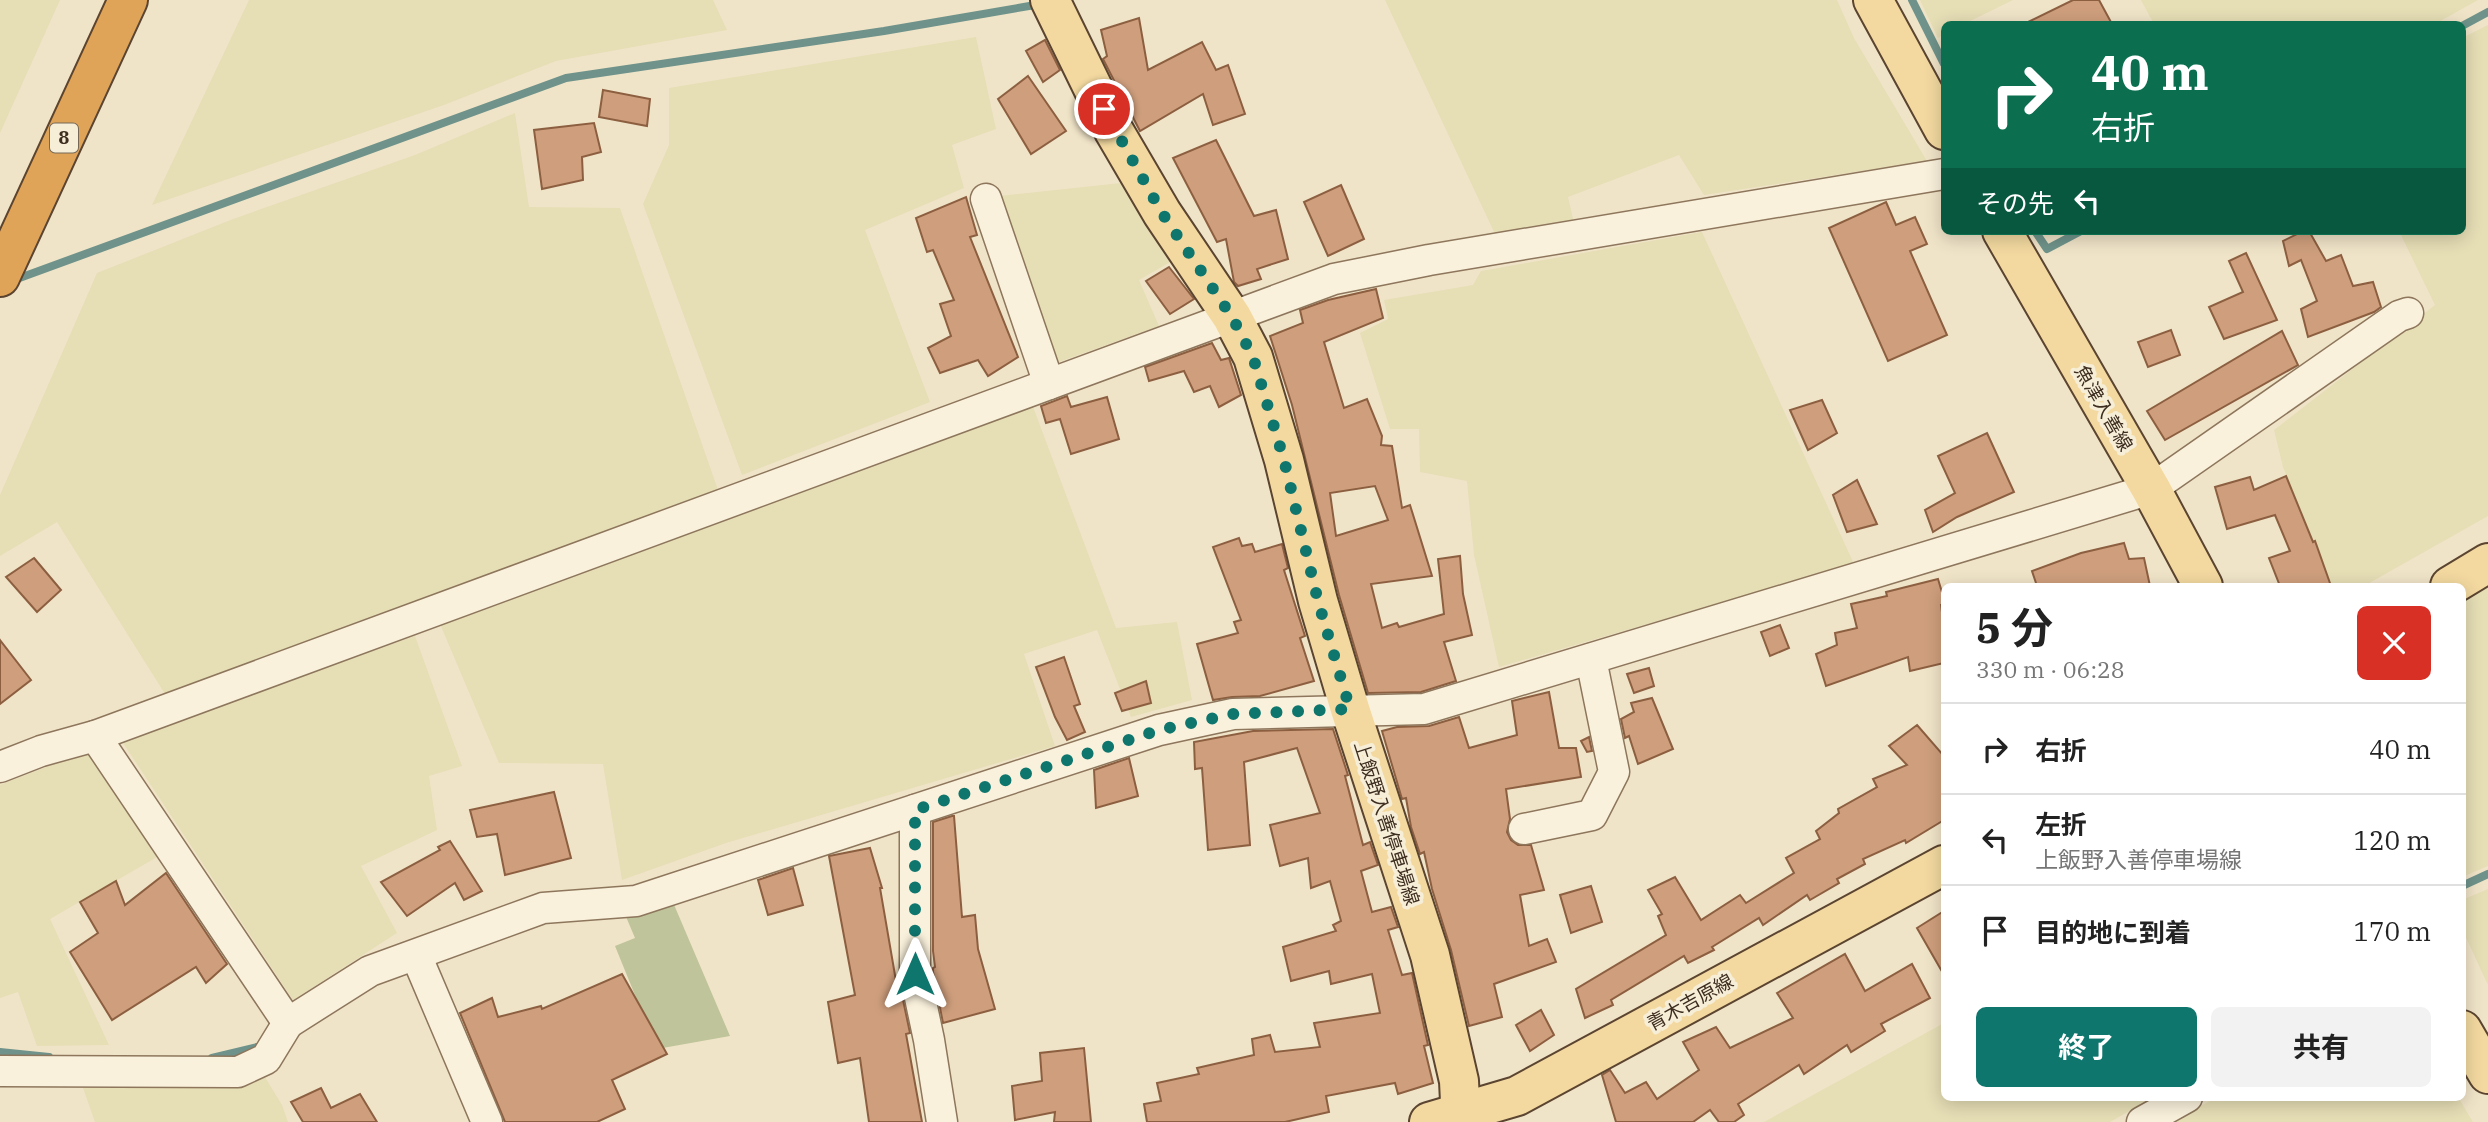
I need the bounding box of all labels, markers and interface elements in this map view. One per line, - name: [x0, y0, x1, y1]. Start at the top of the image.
- text: 40 m: [2091, 40, 2209, 103]
- icon: right: [1976, 49, 2067, 140]
- pin: [1074, 79, 1134, 139]
- icon: arrive: [1085, 90, 1123, 128]
- text: 右折: [2091, 106, 2155, 148]
- road number: 8: [50, 124, 78, 153]
- icon: left: [2068, 182, 2106, 220]
- text: その先: [1976, 186, 2054, 220]
- street label: 魚津入善線: [2070, 361, 2138, 455]
- text: 5 分: [1976, 600, 2053, 655]
- button: close: [2357, 606, 2431, 680]
- text: 330 m · 06:28: [1976, 654, 2125, 684]
- icon: right: [1976, 730, 2014, 768]
- text: 40 m: [2369, 732, 2431, 766]
- text: 右折: [2035, 733, 2087, 767]
- street label: 上飯野入善停車場線: [1349, 738, 1425, 908]
- text: 左折: [2035, 807, 2087, 841]
- icon: left: [1976, 821, 2014, 859]
- text: 120 m: [2353, 823, 2431, 857]
- text: 上飯野入善停車場線: [2035, 844, 2242, 874]
- icon: arrive: [1976, 912, 2014, 950]
- text: 170 m: [2353, 914, 2431, 948]
- text: 目的地に到着: [2035, 915, 2191, 949]
- position arrow: [878, 937, 952, 1011]
- street label: 青木吉原線: [1643, 968, 1737, 1036]
- button: 終了: [1976, 1007, 2197, 1087]
- button: 共有: [2211, 1007, 2431, 1087]

